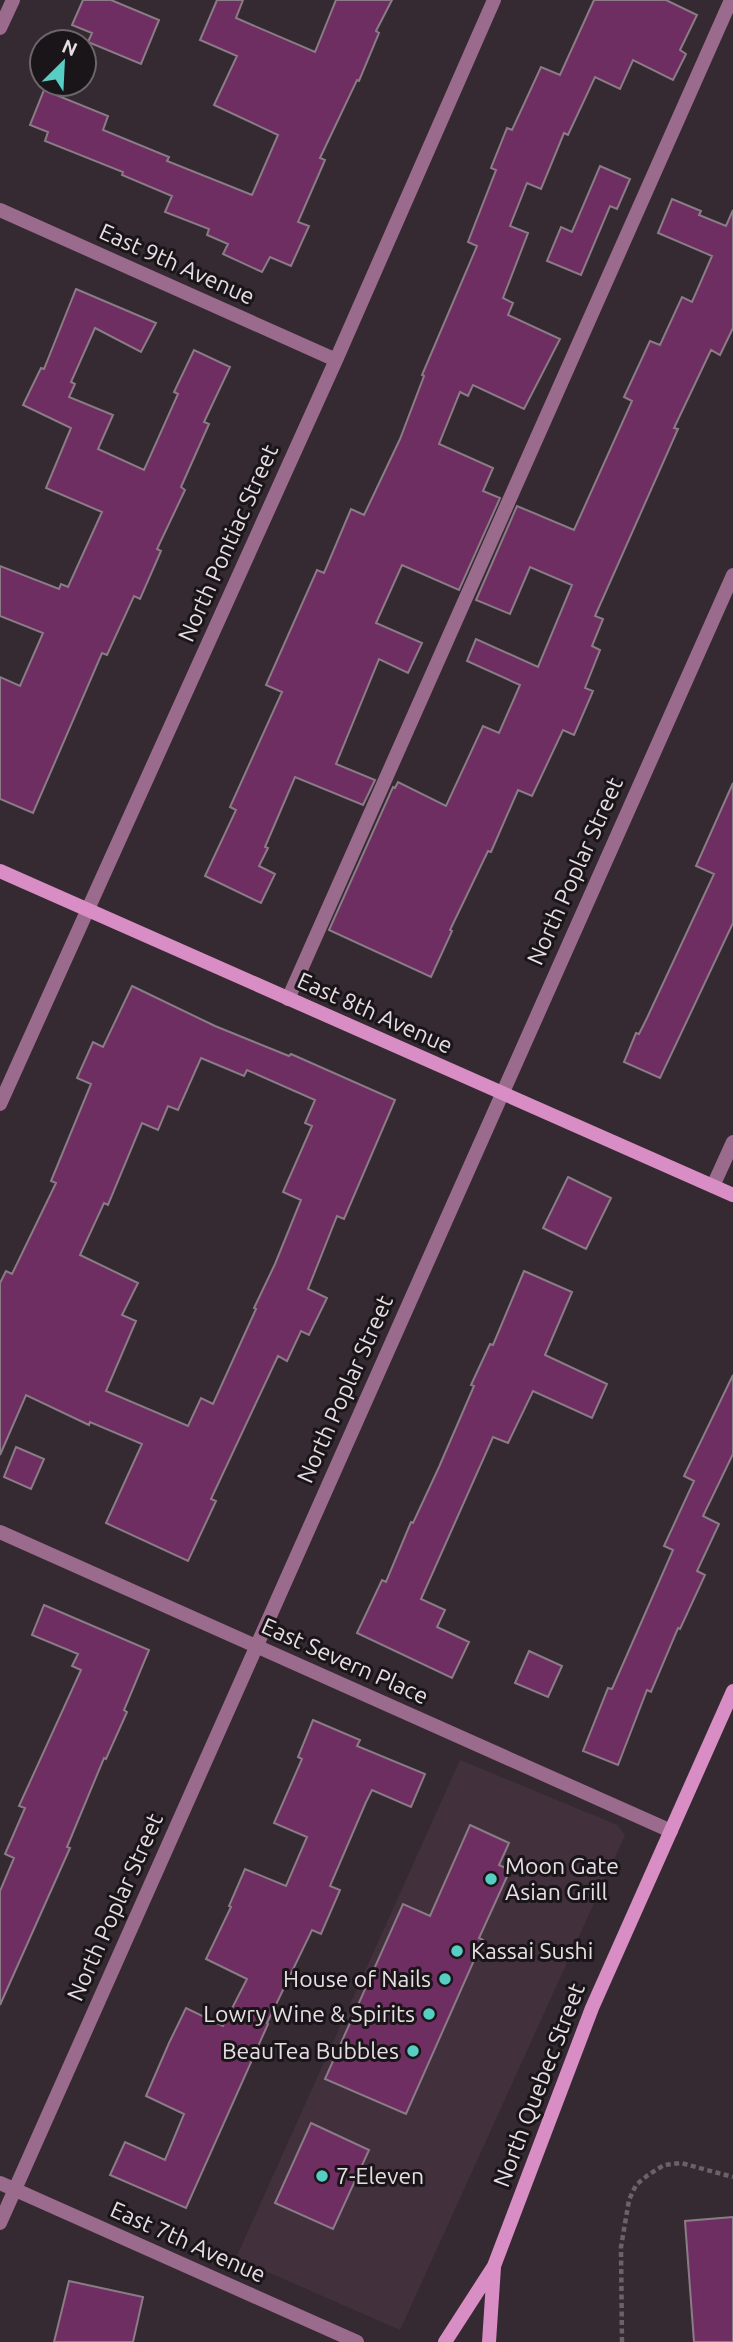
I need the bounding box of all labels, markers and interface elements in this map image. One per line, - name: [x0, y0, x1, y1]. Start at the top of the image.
- north arrow: [28, 28, 98, 98]
- text: N: [59, 35, 81, 60]
- street label: East 9th Avenue: [96, 218, 259, 309]
- street label: North Pontiac Street: [173, 441, 282, 645]
- street label: North Poplar Street: [522, 773, 627, 968]
- street label: East 8th Avenue: [294, 967, 457, 1058]
- street label: North Poplar Street: [292, 1291, 397, 1486]
- street label: East Severn Place: [258, 1613, 432, 1709]
- street label: North Poplar Street: [62, 1809, 167, 2004]
- place label: Moon Gate Asian Grill: [505, 1853, 619, 1904]
- marker: Moon Gate Asian Grill: [483, 1871, 499, 1887]
- place label: Kassai Sushi: [471, 1938, 593, 1963]
- marker: Kassai Sushi: [449, 1943, 465, 1959]
- place label: House of Nails: [283, 1966, 431, 1991]
- marker: House of Nails: [437, 1971, 453, 1987]
- street label: North Quebec Street: [488, 1979, 589, 2190]
- place label: Lowry Wine & Spirits: [203, 2001, 415, 2026]
- marker: Lowry Wine & Spirits: [421, 2006, 437, 2022]
- place label: BeauTea Bubbles: [222, 2038, 399, 2063]
- marker: BeauTea Bubbles: [405, 2043, 421, 2059]
- place label: 7-Eleven: [336, 2163, 424, 2188]
- marker: 7-Eleven: [314, 2168, 330, 2184]
- street label: East 7th Avenue: [107, 2196, 270, 2287]

